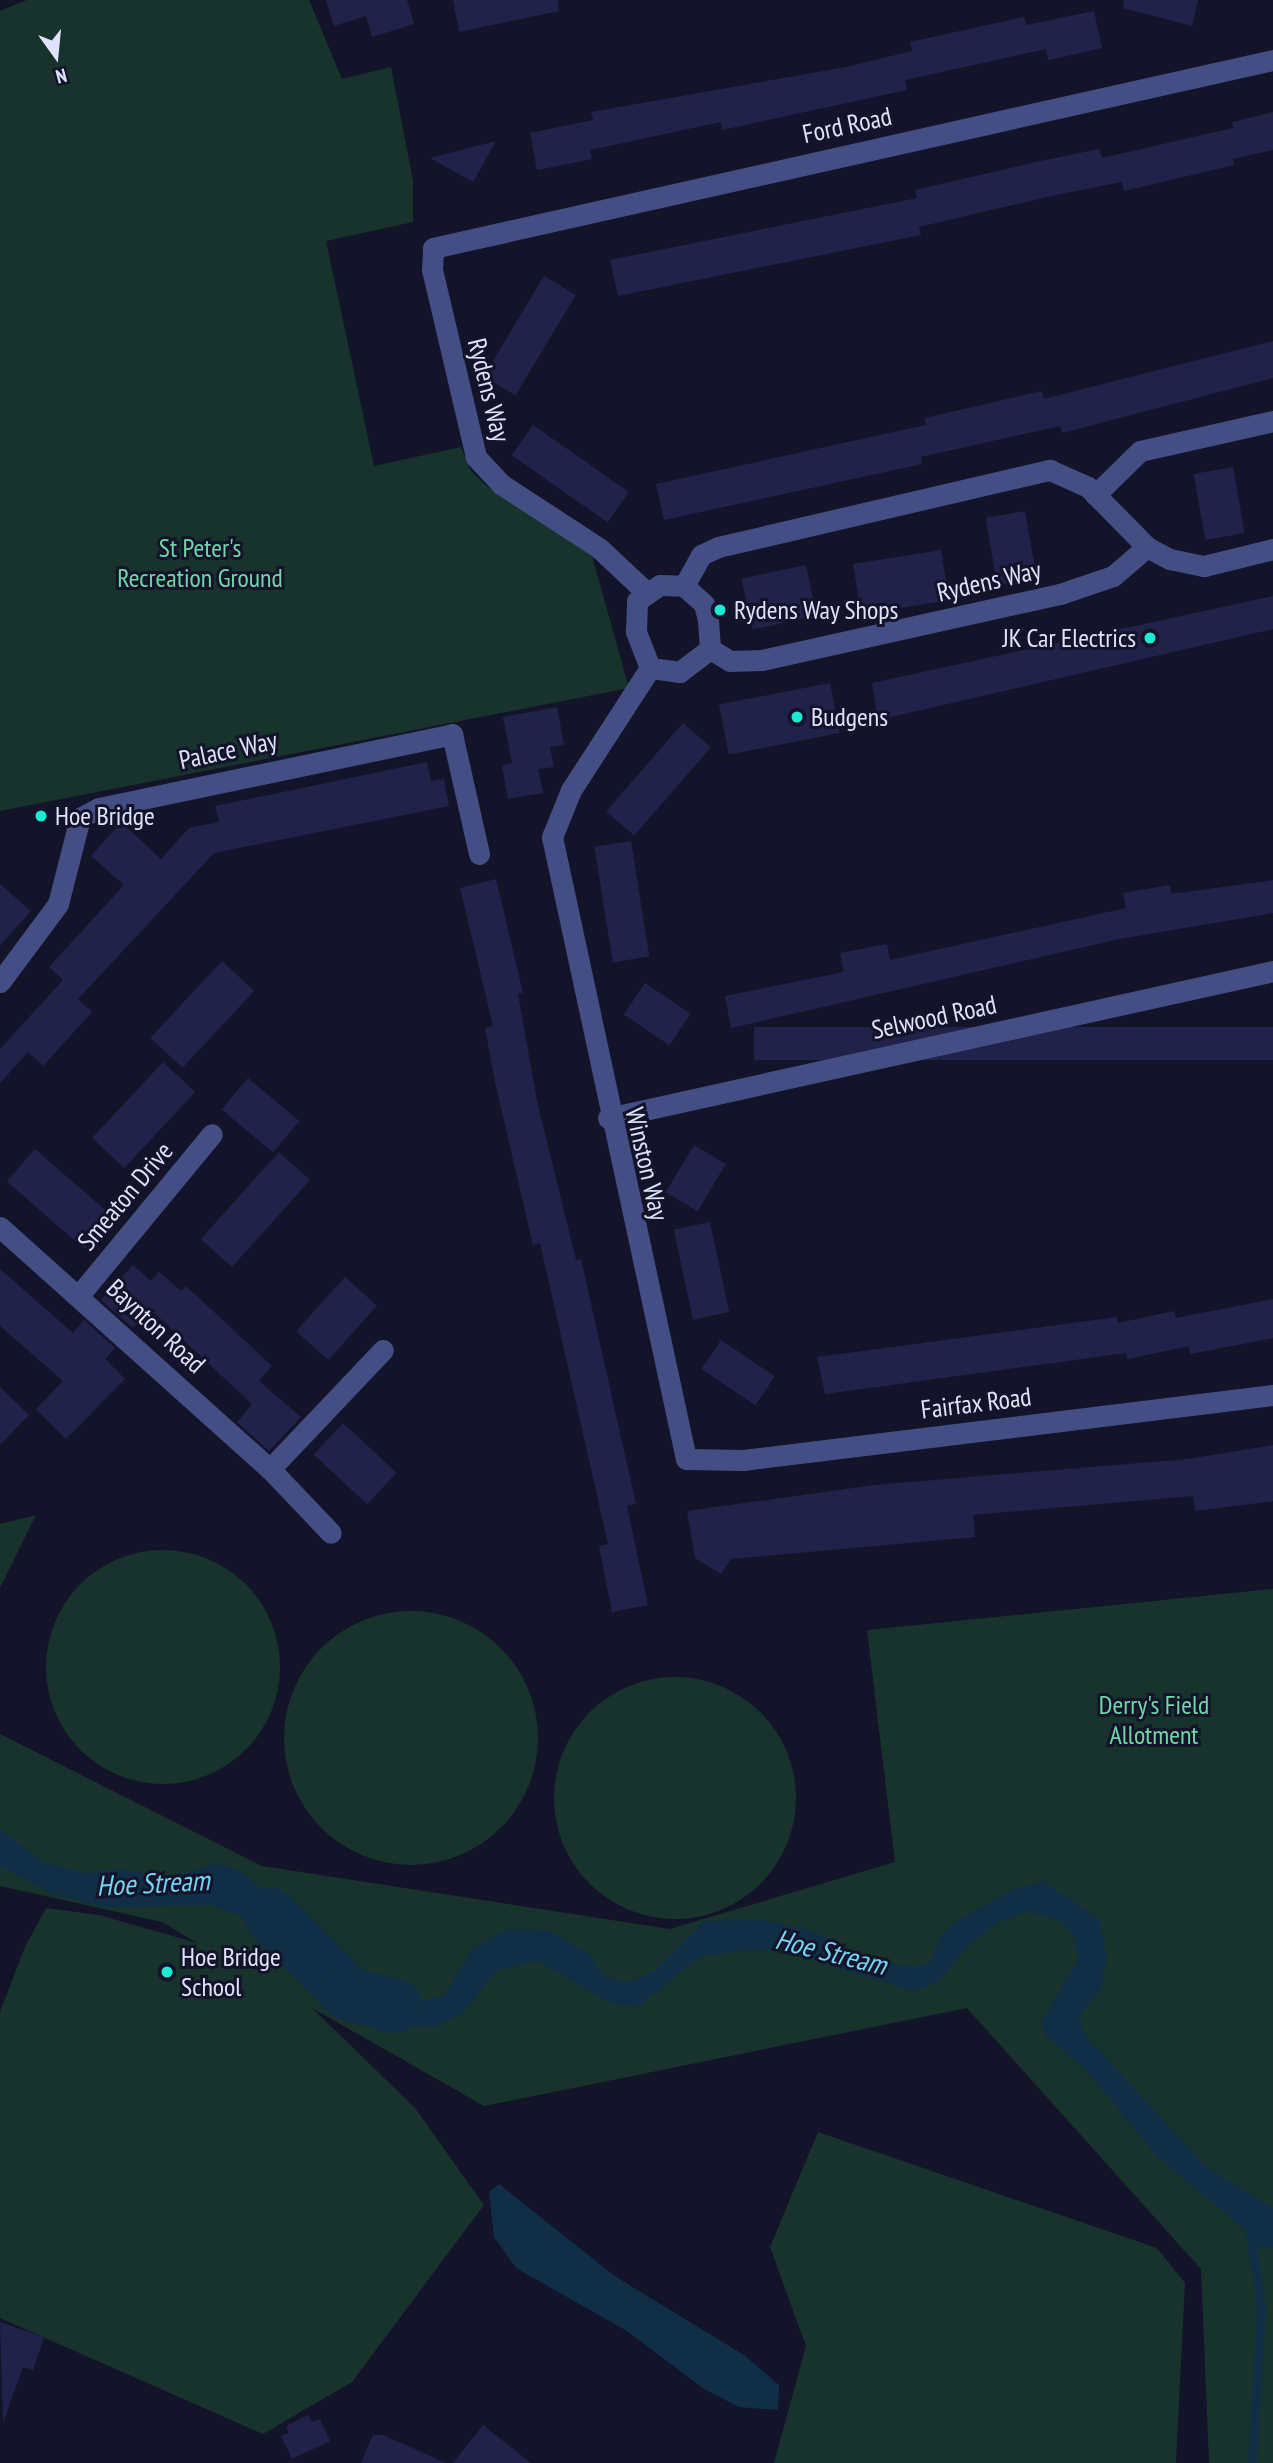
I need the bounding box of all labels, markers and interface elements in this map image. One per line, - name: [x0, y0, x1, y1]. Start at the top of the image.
- north arrow: [21, 21, 91, 91]
- text: N: [53, 63, 70, 89]
- street label: Ford Road: [800, 100, 894, 150]
- street label: Rydens Way: [461, 335, 517, 445]
- park label: St Peter's Recreation Ground: [117, 532, 283, 594]
- street label: Rydens Way: [934, 554, 1044, 608]
- place label: Rydens Way Shops: [734, 594, 899, 626]
- marker: Rydens Way Shops: [712, 602, 728, 618]
- place label: JK Car Electrics: [1002, 622, 1136, 654]
- marker: JK Car Electrics: [1142, 630, 1158, 646]
- place label: Budgens: [811, 701, 888, 733]
- marker: Budgens: [789, 709, 805, 725]
- street label: Palace Way: [176, 724, 280, 776]
- place label: Hoe Bridge: [55, 800, 155, 832]
- marker: Hoe Bridge: [33, 808, 49, 824]
- street label: Selwood Road: [869, 989, 999, 1045]
- street label: Winston Way: [619, 1104, 675, 1224]
- street label: Smeaton Drive: [71, 1136, 179, 1256]
- street label: Baynton Road: [100, 1273, 212, 1379]
- street label: Fairfax Road: [919, 1381, 1033, 1425]
- park label: Derry's Field Allotment: [1099, 1689, 1209, 1750]
- water label: Hoe Stream: [96, 1863, 210, 1903]
- water label: Hoe Stream: [772, 1922, 890, 1982]
- place label: Hoe Bridge School: [181, 1941, 281, 2002]
- marker: Hoe Bridge School: [159, 1964, 175, 1980]

